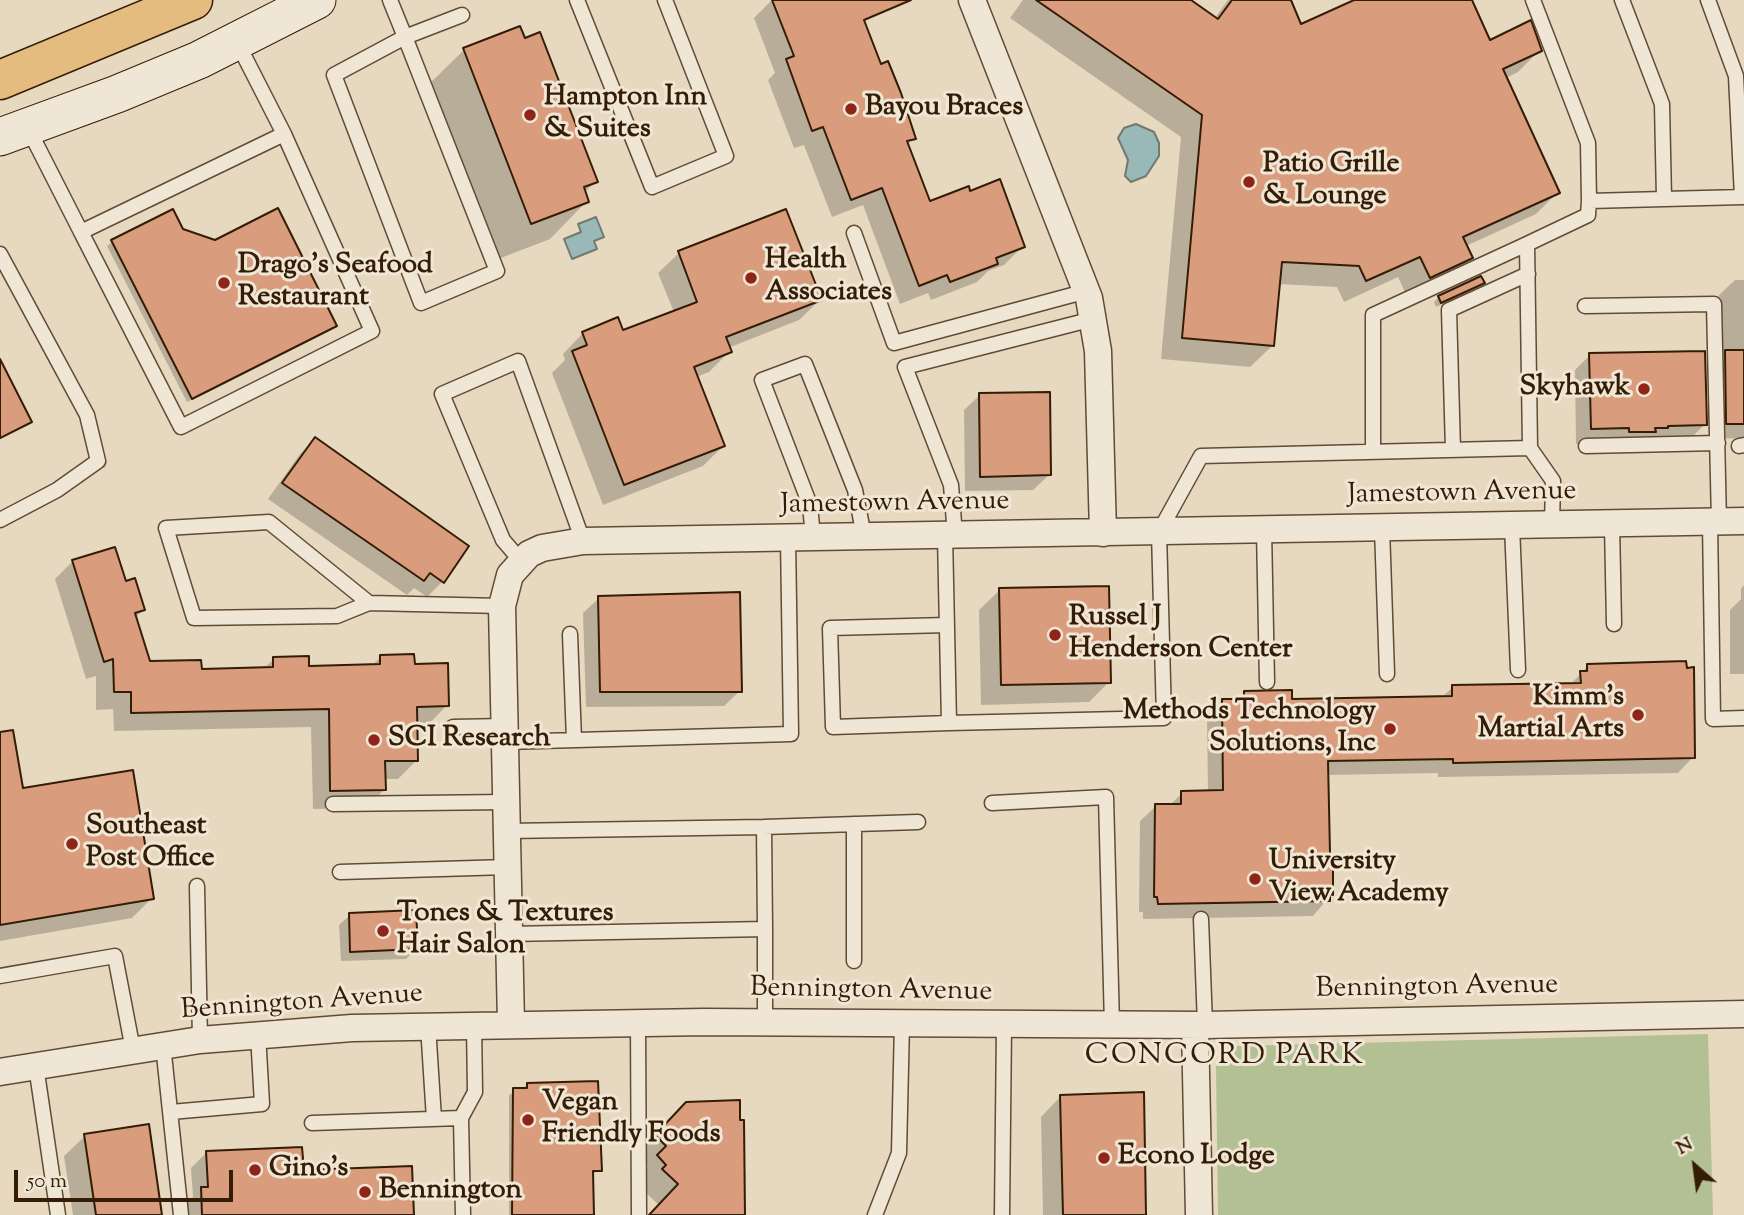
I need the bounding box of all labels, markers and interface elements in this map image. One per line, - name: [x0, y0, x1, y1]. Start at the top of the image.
- place label: Hampton Inn & Suites: [544, 82, 707, 148]
- place label: Bayou Braces: [865, 92, 1023, 126]
- marker: Bayou Braces: [843, 101, 859, 117]
- marker: Hampton Inn & Suites: [522, 107, 538, 123]
- place label: Patio Grille & Lounge: [1263, 149, 1399, 215]
- marker: Patio Grille & Lounge: [1241, 174, 1257, 190]
- place label: Health Associates: [765, 245, 892, 311]
- place label: Drago's Seafood Restaurant: [238, 250, 433, 316]
- marker: Health Associates: [743, 270, 759, 286]
- marker: Drago's Seafood Restaurant: [216, 275, 232, 291]
- place label: Skyhawk: [1520, 372, 1630, 406]
- marker: Skyhawk: [1636, 381, 1652, 397]
- street label: Jamestown Avenue: [1347, 476, 1577, 514]
- street label: Jamestown Avenue: [780, 486, 1010, 524]
- place label: Russel J Henderson Center: [1069, 602, 1293, 668]
- marker: Russel J Henderson Center: [1047, 627, 1063, 643]
- place label: Kimm's Martial Arts: [1478, 682, 1624, 748]
- place label: Methods Technology Solutions, Inc: [1123, 696, 1376, 762]
- marker: Kimm's Martial Arts: [1630, 707, 1646, 723]
- marker: Methods Technology Solutions, Inc: [1382, 721, 1398, 737]
- place label: SCI Research: [388, 723, 551, 757]
- marker: SCI Research: [366, 732, 382, 748]
- place label: Southeast Post Office: [86, 811, 215, 877]
- marker: Southeast Post Office: [64, 836, 80, 852]
- place label: University View Academy: [1269, 846, 1449, 912]
- marker: University View Academy: [1247, 871, 1263, 887]
- place label: Tones & Textures Hair Salon: [397, 898, 614, 964]
- marker: Tones & Textures Hair Salon: [375, 923, 391, 939]
- street label: Bennington Avenue: [1315, 970, 1559, 1008]
- street label: Bennington Avenue: [749, 973, 993, 1011]
- street label: Bennington Avenue: [180, 979, 424, 1029]
- district label: CONCORD PARK: [1086, 1040, 1364, 1076]
- place label: Vegan Friendly Foods: [542, 1087, 721, 1153]
- marker: Vegan Friendly Foods: [520, 1112, 536, 1128]
- north arrow: [1660, 1131, 1730, 1201]
- text: N: [1672, 1132, 1698, 1163]
- place label: Econo Lodge: [1118, 1141, 1275, 1175]
- marker: Econo Lodge: [1096, 1150, 1112, 1166]
- place label: Gino's: [269, 1153, 348, 1187]
- scale bar: [18, 1156, 236, 1200]
- marker: Gino's: [247, 1162, 263, 1178]
- text: 50 m: [27, 1167, 67, 1197]
- place label: Bennington: [379, 1175, 522, 1209]
- marker: Bennington: [357, 1184, 373, 1200]

